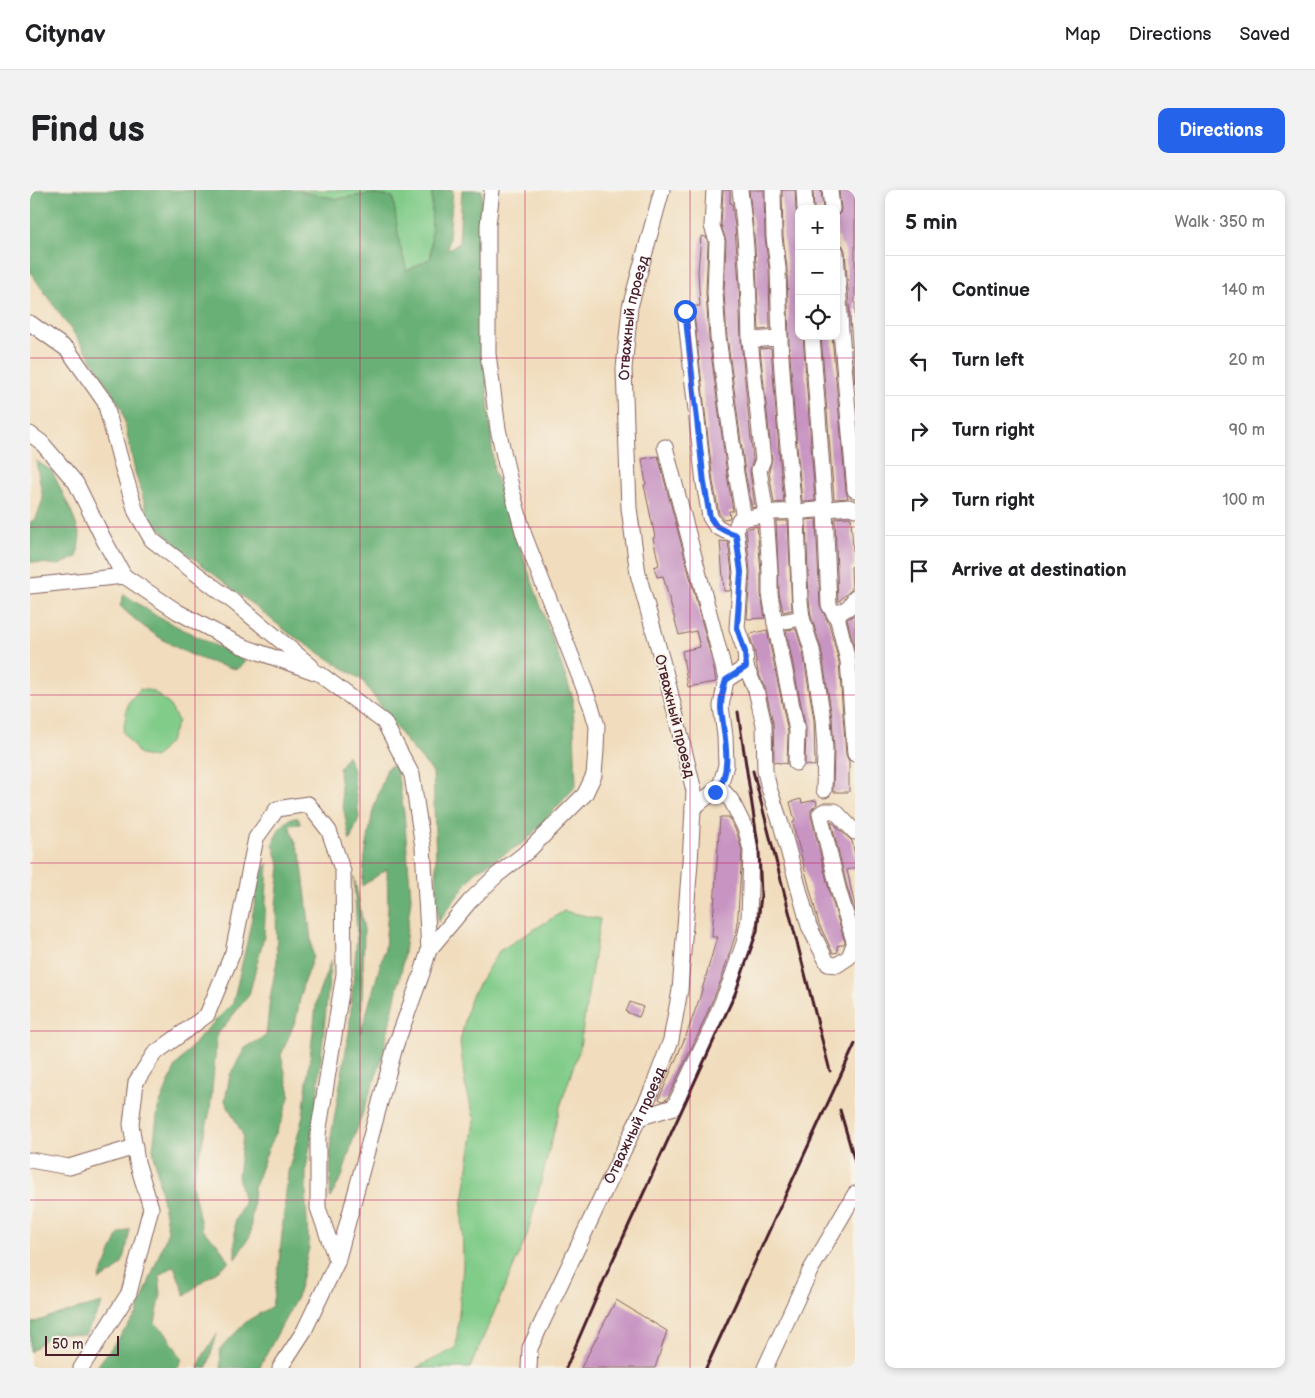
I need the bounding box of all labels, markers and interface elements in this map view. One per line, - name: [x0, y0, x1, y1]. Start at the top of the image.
- text: Citynav: [25, 20, 106, 49]
- text: Map: [1065, 24, 1101, 45]
- text: Directions: [1129, 24, 1211, 45]
- text: Saved: [1239, 24, 1290, 45]
- button: Directions: [1158, 108, 1285, 153]
- text: Find us: [30, 109, 145, 152]
- map controls: [795, 205, 840, 340]
- button: +: [795, 205, 840, 250]
- text: 5 min: [905, 210, 958, 235]
- text: Walk · 350 m: [1174, 213, 1265, 232]
- button: −: [795, 250, 840, 295]
- street label: Отважный проезд: [615, 254, 654, 381]
- icon: ahead: [905, 277, 933, 305]
- text: Continue: [952, 279, 1030, 302]
- text: 140 m: [1222, 281, 1265, 300]
- button: locate: [795, 295, 840, 340]
- route start: [674, 300, 697, 323]
- icon: left: [905, 347, 933, 375]
- text: Turn left: [952, 349, 1024, 372]
- text: 20 m: [1229, 351, 1265, 370]
- icon: right: [905, 417, 933, 445]
- text: Turn right: [952, 419, 1035, 442]
- text: 90 m: [1229, 421, 1265, 440]
- icon: right: [905, 487, 933, 515]
- text: Turn right: [952, 489, 1035, 512]
- text: 100 m: [1222, 491, 1265, 510]
- icon: arrive: [905, 557, 933, 585]
- text: Arrive at destination: [952, 559, 1127, 582]
- street label: Отважный проезд: [650, 652, 699, 780]
- route end: [704, 781, 727, 804]
- street label: Отважный проезд: [600, 1064, 670, 1187]
- scale bar: [45, 1333, 119, 1356]
- text: 50 m: [52, 1336, 84, 1353]

